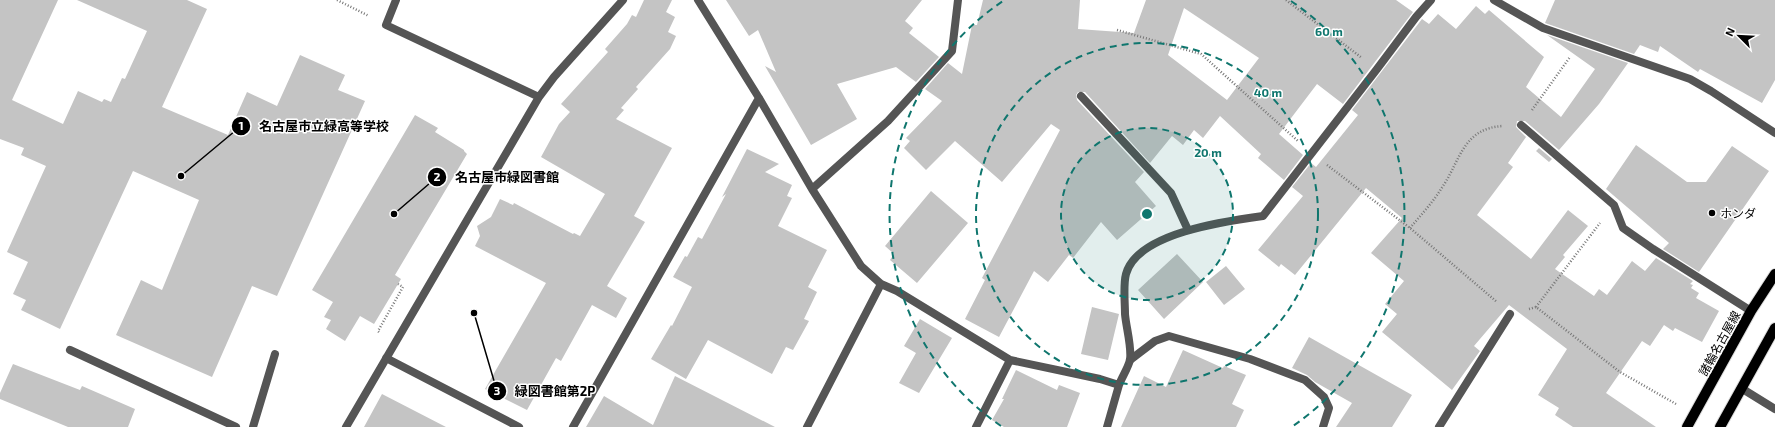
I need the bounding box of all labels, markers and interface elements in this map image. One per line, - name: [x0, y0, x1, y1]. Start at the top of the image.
- north arrow: [1719, 16, 1759, 56]
- text: 60 m: [1315, 24, 1343, 38]
- text: N: [1722, 25, 1737, 38]
- text: 40 m: [1254, 85, 1282, 99]
- callout: 名古屋市立緑高等学校: [231, 114, 397, 139]
- text: 1: [238, 118, 244, 132]
- text: 名古屋市立緑高等学校: [259, 118, 389, 134]
- text: 20 m: [1194, 145, 1222, 159]
- callout: 名古屋市緑図書館: [427, 165, 567, 190]
- text: 2: [434, 169, 441, 183]
- text: 名古屋市緑図書館: [455, 169, 559, 185]
- place label: ホンダ: [1720, 206, 1756, 220]
- centre of rings: [1140, 207, 1154, 221]
- marker: ホンダ: [1707, 208, 1717, 218]
- street label: 諸輪名古屋線: [1695, 308, 1743, 378]
- callout: 緑図書館第2P: [487, 379, 604, 404]
- text: 3: [494, 383, 501, 397]
- text: 緑図書館第2P: [514, 383, 595, 399]

